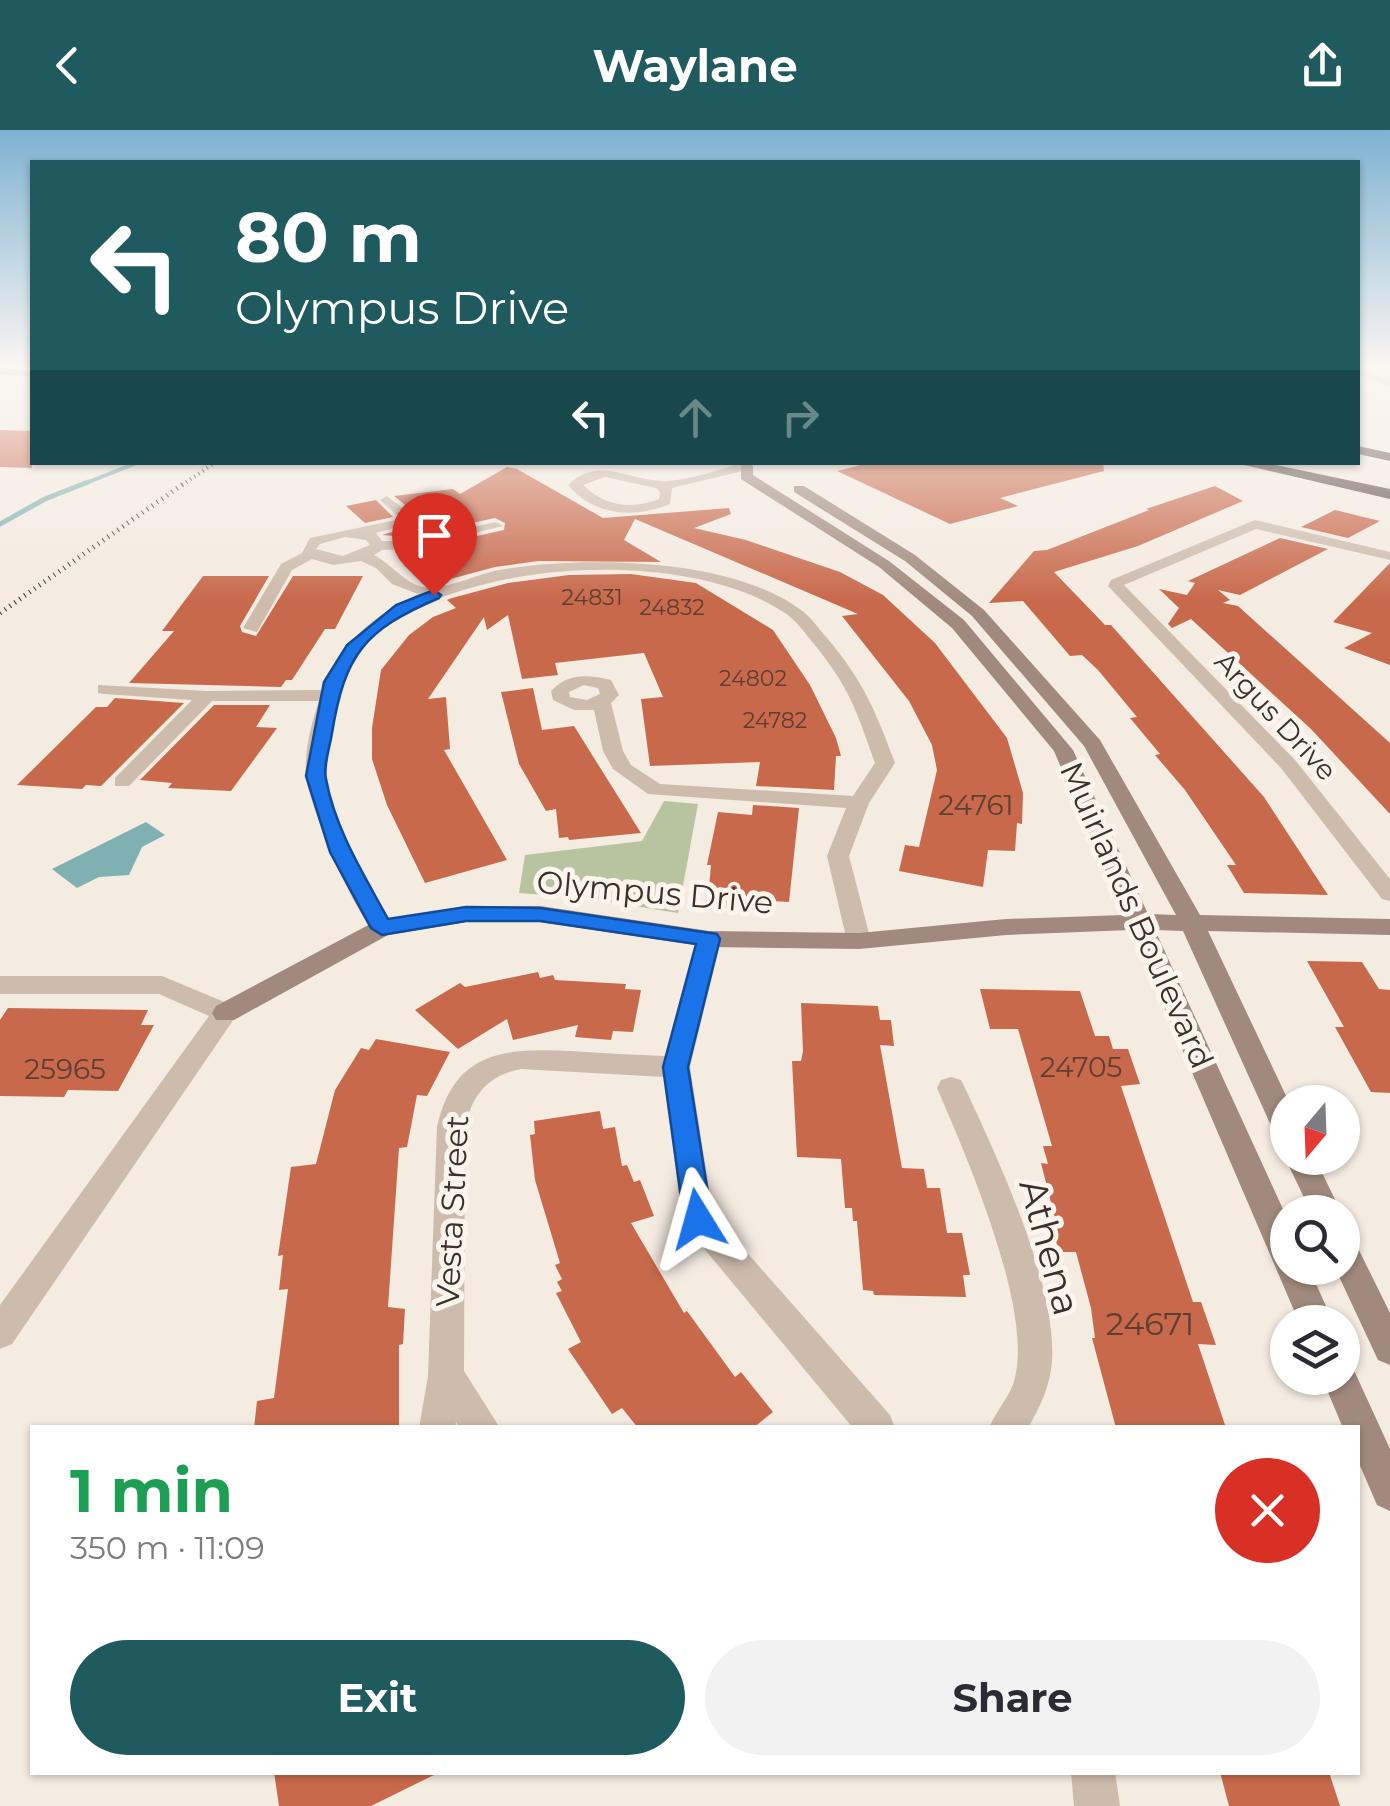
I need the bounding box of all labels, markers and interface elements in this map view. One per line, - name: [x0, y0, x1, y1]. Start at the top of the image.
- icon: back: [40, 38, 95, 93]
- text: Waylane: [592, 38, 798, 93]
- icon: share: [1295, 38, 1350, 93]
- text: 80 m: [235, 194, 422, 280]
- icon: left: [70, 200, 200, 330]
- text: Olympus Drive: [235, 280, 569, 335]
- icon: left: [563, 390, 618, 445]
- icon: ahead: [668, 390, 723, 445]
- icon: right: [773, 390, 828, 445]
- pin: [392, 493, 477, 596]
- icon: arrive: [407, 508, 462, 563]
- house number: 24831: [561, 584, 623, 611]
- house number: 24832: [639, 594, 705, 621]
- street label: Argus Drive: [1208, 645, 1344, 787]
- house number: 24802: [719, 665, 787, 692]
- house number: 24782: [743, 707, 807, 734]
- street label: Muirlands Boulevard: [1052, 756, 1222, 1074]
- house number: 24761: [938, 788, 1014, 822]
- street label: Olympus Drive: [535, 862, 775, 922]
- house number: 24705: [1040, 1050, 1122, 1084]
- house number: 25965: [24, 1052, 106, 1086]
- north arrow: [1270, 1085, 1360, 1175]
- map controls: [1270, 1085, 1360, 1395]
- street label: Vesta Street: [428, 1114, 476, 1308]
- position arrow: [646, 1167, 750, 1271]
- street label: Athena: [1009, 1174, 1091, 1320]
- button: search: [1270, 1195, 1360, 1285]
- house number: 24671: [1106, 1304, 1194, 1343]
- button: layers: [1270, 1305, 1360, 1395]
- text: 1 min: [70, 1454, 233, 1527]
- button: close: [1215, 1458, 1320, 1563]
- text: 350 m · 11:09: [70, 1528, 265, 1567]
- button: Exit: [70, 1640, 685, 1755]
- button: Share: [705, 1640, 1320, 1755]

